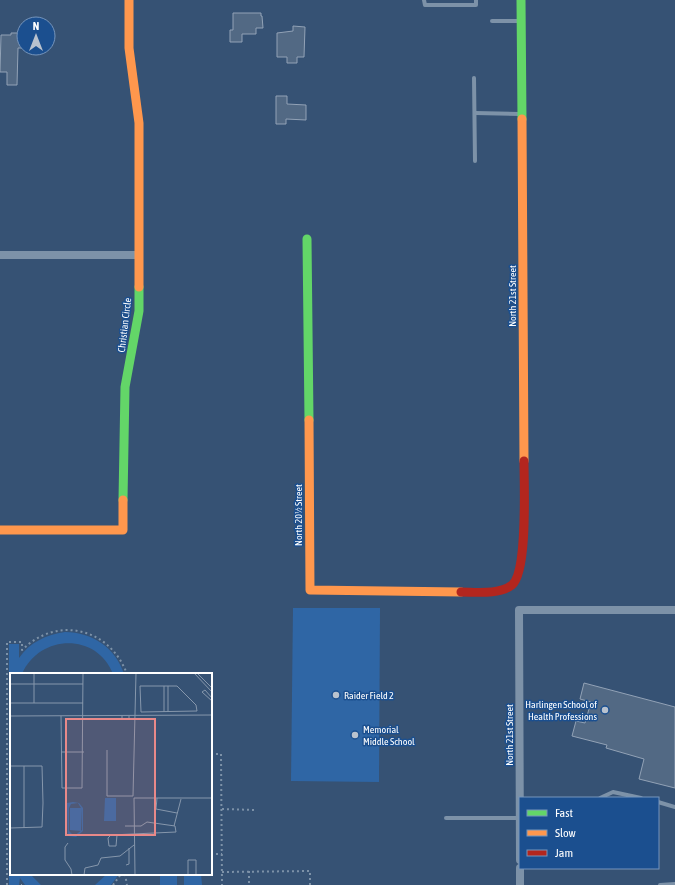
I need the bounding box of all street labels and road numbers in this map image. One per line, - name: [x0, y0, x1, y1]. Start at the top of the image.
- street label: North 21st Street: [507, 265, 518, 327]
- street label: Christian Circle: [116, 297, 133, 353]
- street label: North 20½ Street: [293, 484, 304, 546]
- street label: North 21st Street: [504, 704, 515, 766]

